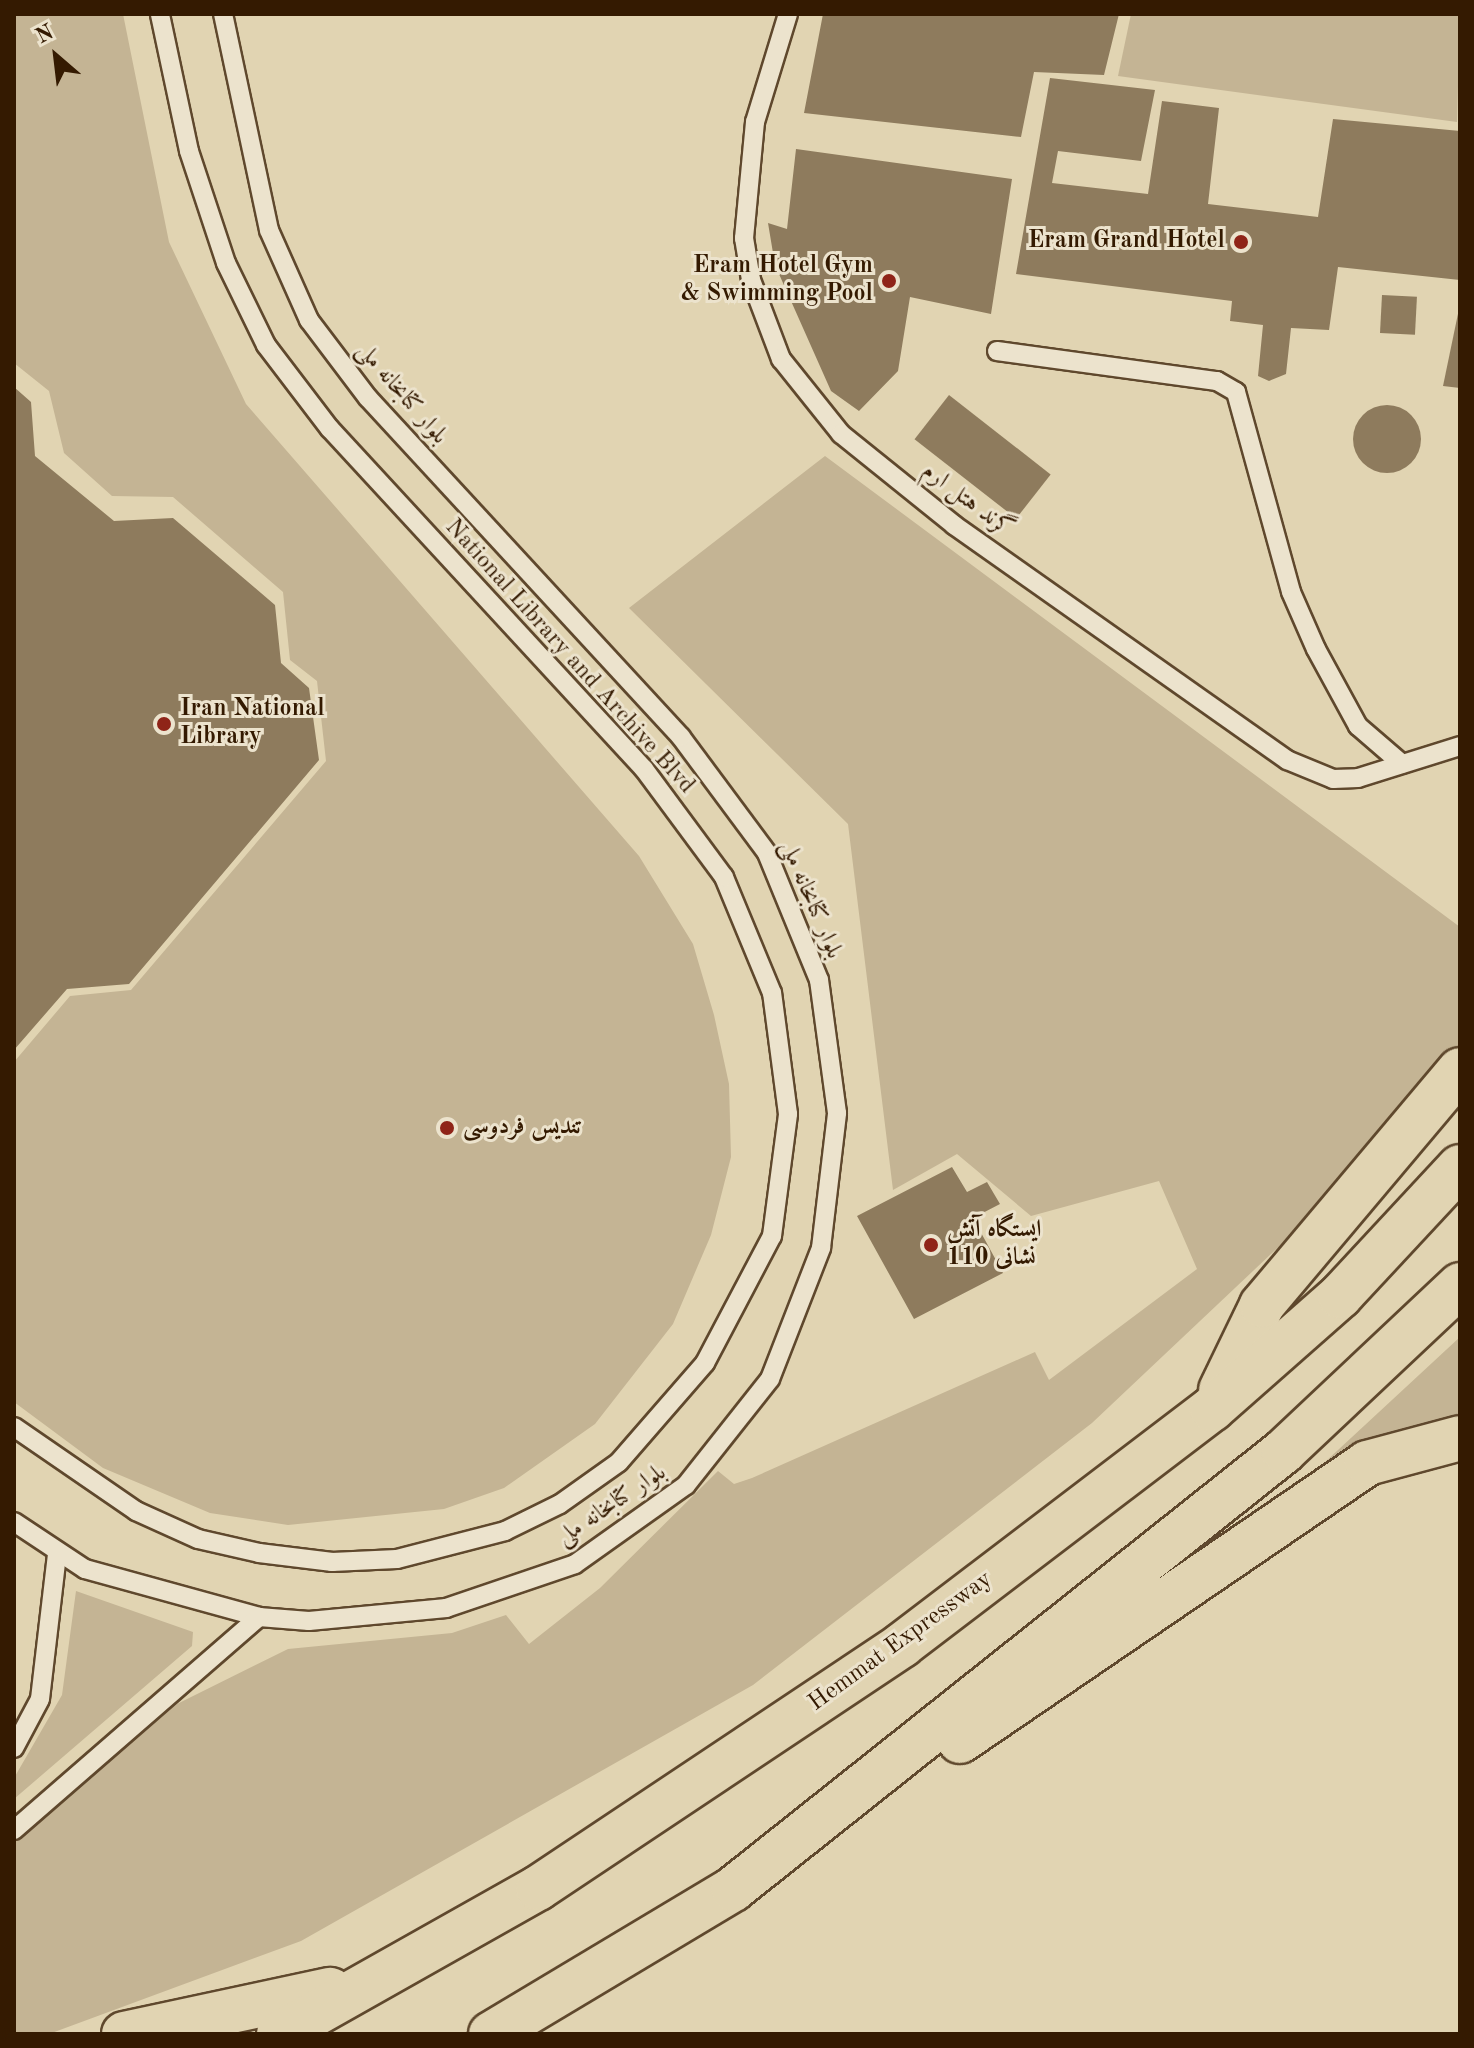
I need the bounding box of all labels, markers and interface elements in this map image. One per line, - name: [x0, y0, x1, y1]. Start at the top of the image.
- north arrow: [16, 16, 96, 96]
- text: N: [32, 21, 57, 48]
- place label: Eram Grand Hotel: [1028, 228, 1225, 256]
- marker: Eram Grand Hotel: [1232, 233, 1250, 251]
- place label: Eram Hotel Gym & Swimming Pool: [681, 253, 873, 309]
- marker: Eram Hotel Gym & Swimming Pool: [880, 272, 898, 290]
- street label: بلوار کتابخانه ملی: [349, 337, 453, 451]
- street label: گرند هتل ارم: [916, 457, 1018, 545]
- street label: National Library and Archive Blvd: [438, 514, 700, 800]
- place label: Iran National Library: [180, 696, 325, 752]
- marker: Iran National Library: [155, 715, 173, 733]
- street label: بلوار کتابخانه ملی: [772, 837, 848, 963]
- place label: تندیس فردوسی: [463, 1114, 583, 1142]
- marker: تندیس فردوسی: [438, 1119, 456, 1137]
- place label: ایستگاه آتش نشانی 110: [947, 1217, 1041, 1273]
- marker: ایستگاه آتش نشانی 110: [922, 1236, 940, 1254]
- street label: بلوار کتابخانه ملی: [552, 1459, 672, 1553]
- street label: Hemmat Expressway: [803, 1566, 999, 1718]

